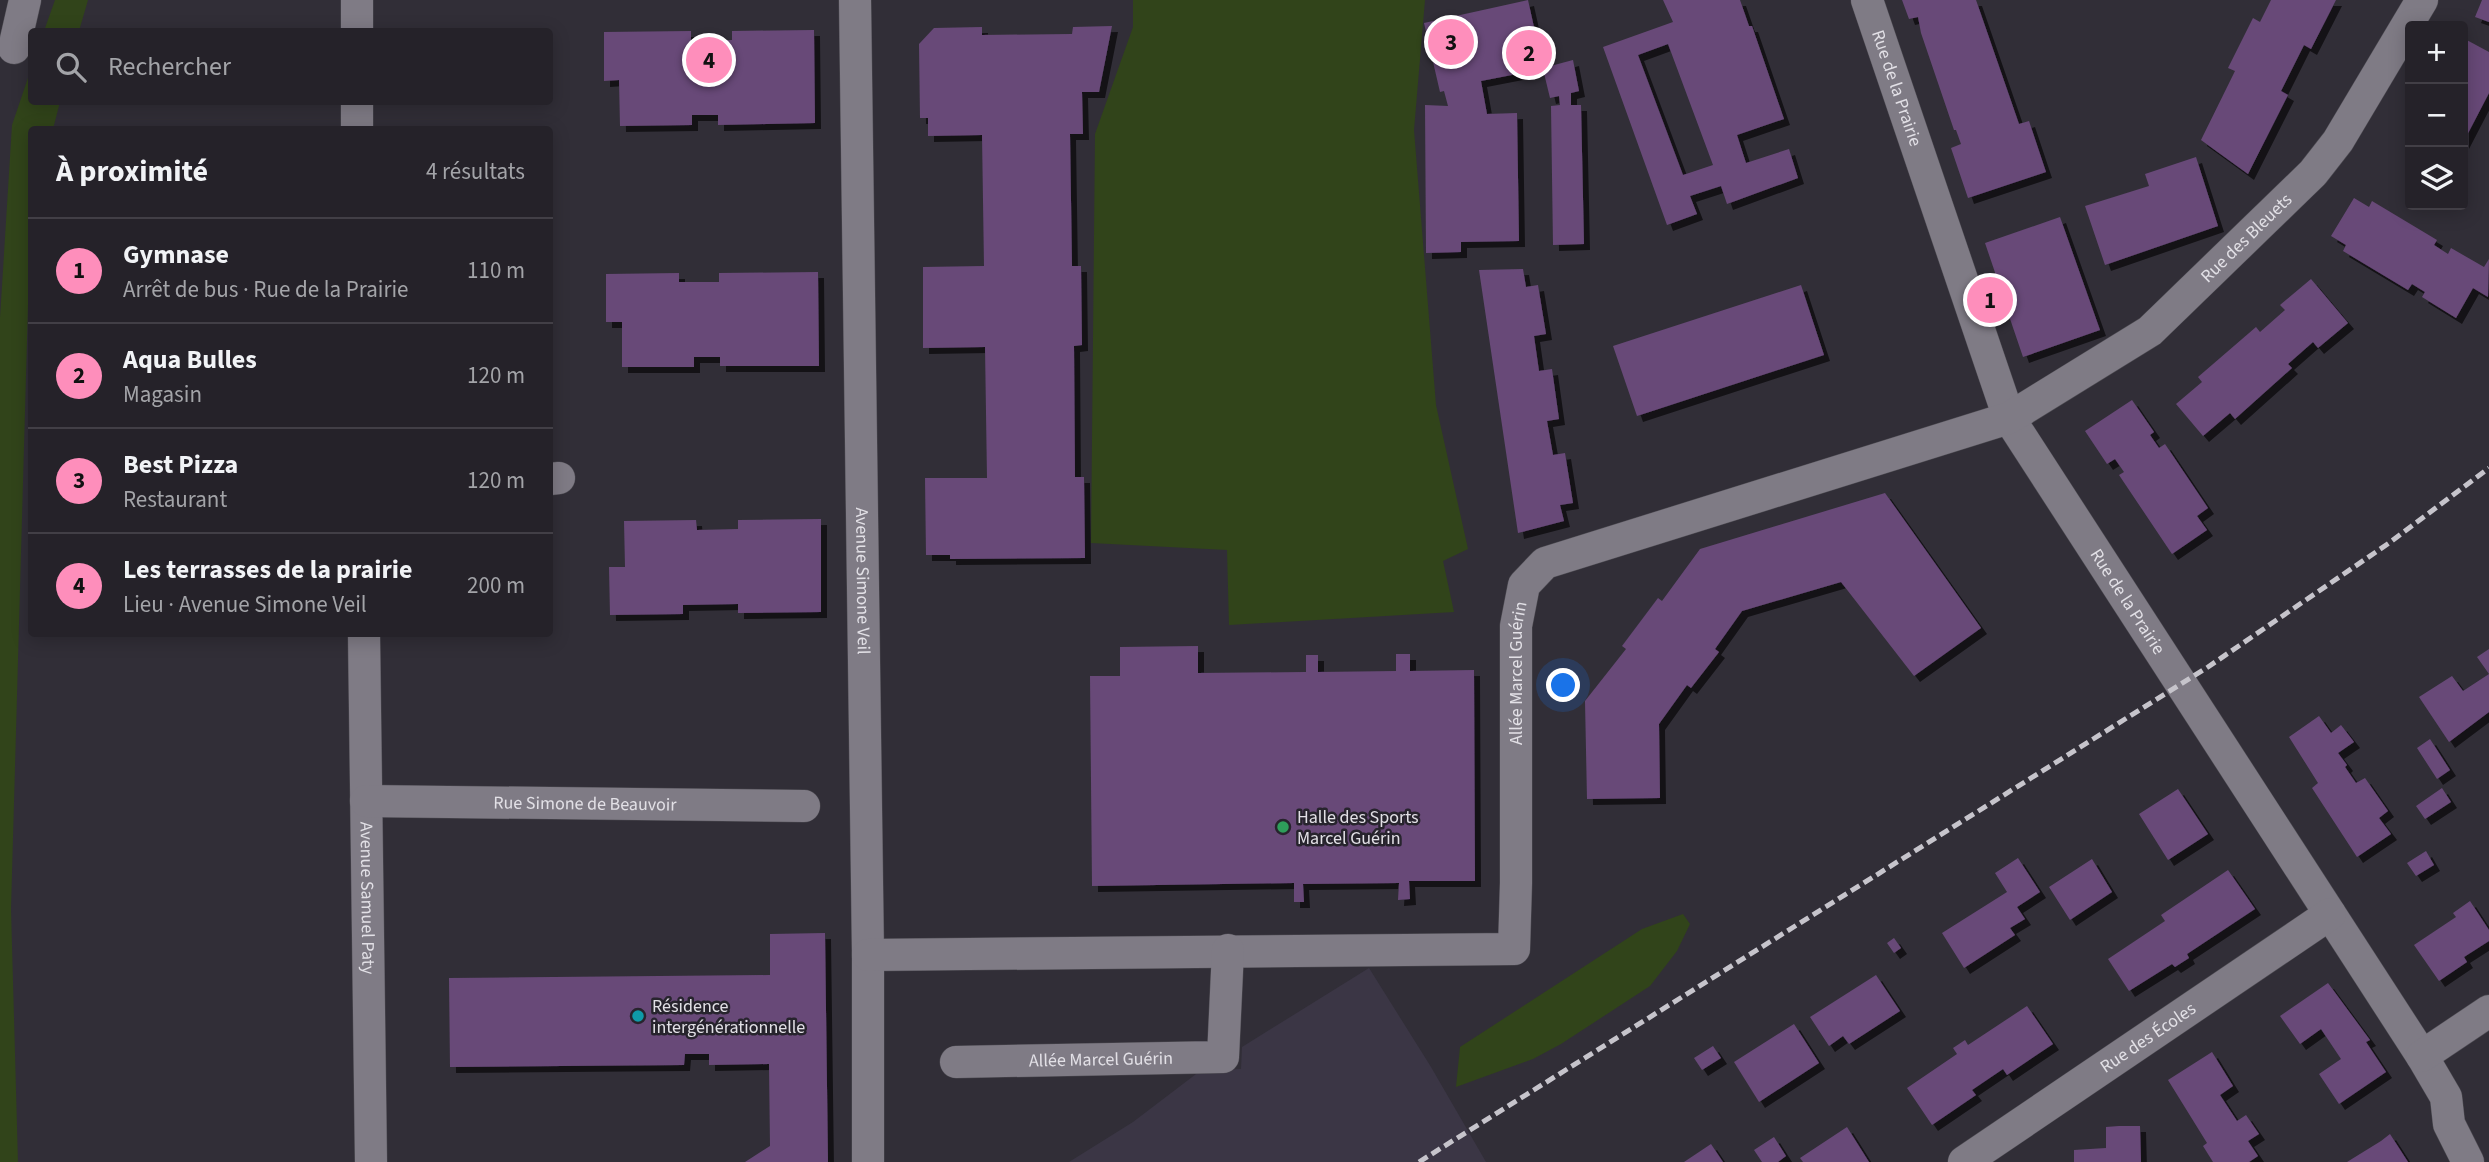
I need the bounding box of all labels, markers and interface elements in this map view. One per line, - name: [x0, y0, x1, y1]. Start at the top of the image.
- pin: 3: [1428, 16, 1474, 68]
- map controls: [2405, 21, 2468, 210]
- button: +: [2405, 21, 2468, 84]
- street label: Rue de la Prairie: [1866, 26, 1928, 150]
- pin: 2: [1506, 27, 1552, 79]
- search box: [28, 28, 553, 105]
- pin: 4: [686, 34, 732, 86]
- icon: search: [52, 48, 90, 86]
- text: Rechercher: [108, 48, 231, 85]
- button: −: [2405, 84, 2468, 147]
- button: layers: [2405, 147, 2468, 210]
- text: À proximité: [56, 150, 208, 193]
- text: 4 résultats: [426, 155, 525, 188]
- street label: Rue des Bleuets: [2195, 187, 2298, 288]
- text: Gymnase: [123, 236, 229, 273]
- text: 1: [73, 254, 85, 287]
- text: 110 m: [467, 254, 525, 287]
- text: Arrêt de bus · Rue de la Prairie: [123, 273, 409, 306]
- pin: 1: [1967, 274, 2013, 326]
- text: Aqua Bulles: [123, 341, 257, 378]
- text: 2: [73, 359, 85, 392]
- text: 120 m: [467, 359, 525, 392]
- text: Magasin: [123, 378, 202, 411]
- text: Best Pizza: [123, 446, 238, 483]
- text: 3: [73, 464, 85, 497]
- text: 120 m: [467, 464, 525, 497]
- text: Restaurant: [123, 483, 227, 516]
- street label: Avenue Simone Veil: [849, 507, 876, 655]
- street label: Rue de la Prairie: [2084, 544, 2171, 659]
- text: Les terrasses de la prairie: [123, 551, 412, 588]
- text: 4: [73, 569, 85, 602]
- text: 200 m: [467, 569, 525, 602]
- text: Lieu · Avenue Simone Veil: [123, 588, 367, 621]
- street label: Allée Marcel Guérin: [1504, 599, 1533, 745]
- your location: [1546, 668, 1580, 702]
- street label: Rue Simone de Beauvoir: [493, 790, 678, 817]
- place label: Halle des Sports Marcel Guérin: [1297, 805, 1419, 851]
- marker: Halle des Sports Marcel Guérin: [1275, 819, 1291, 835]
- street label: Avenue Samuel Paty: [354, 822, 381, 975]
- place label: Résidence intergénérationnelle: [652, 994, 805, 1040]
- street label: Rue des Écoles: [2095, 996, 2201, 1079]
- marker: Résidence intergénérationnelle: [630, 1008, 646, 1024]
- street label: Allée Marcel Guérin: [1029, 1045, 1173, 1073]

